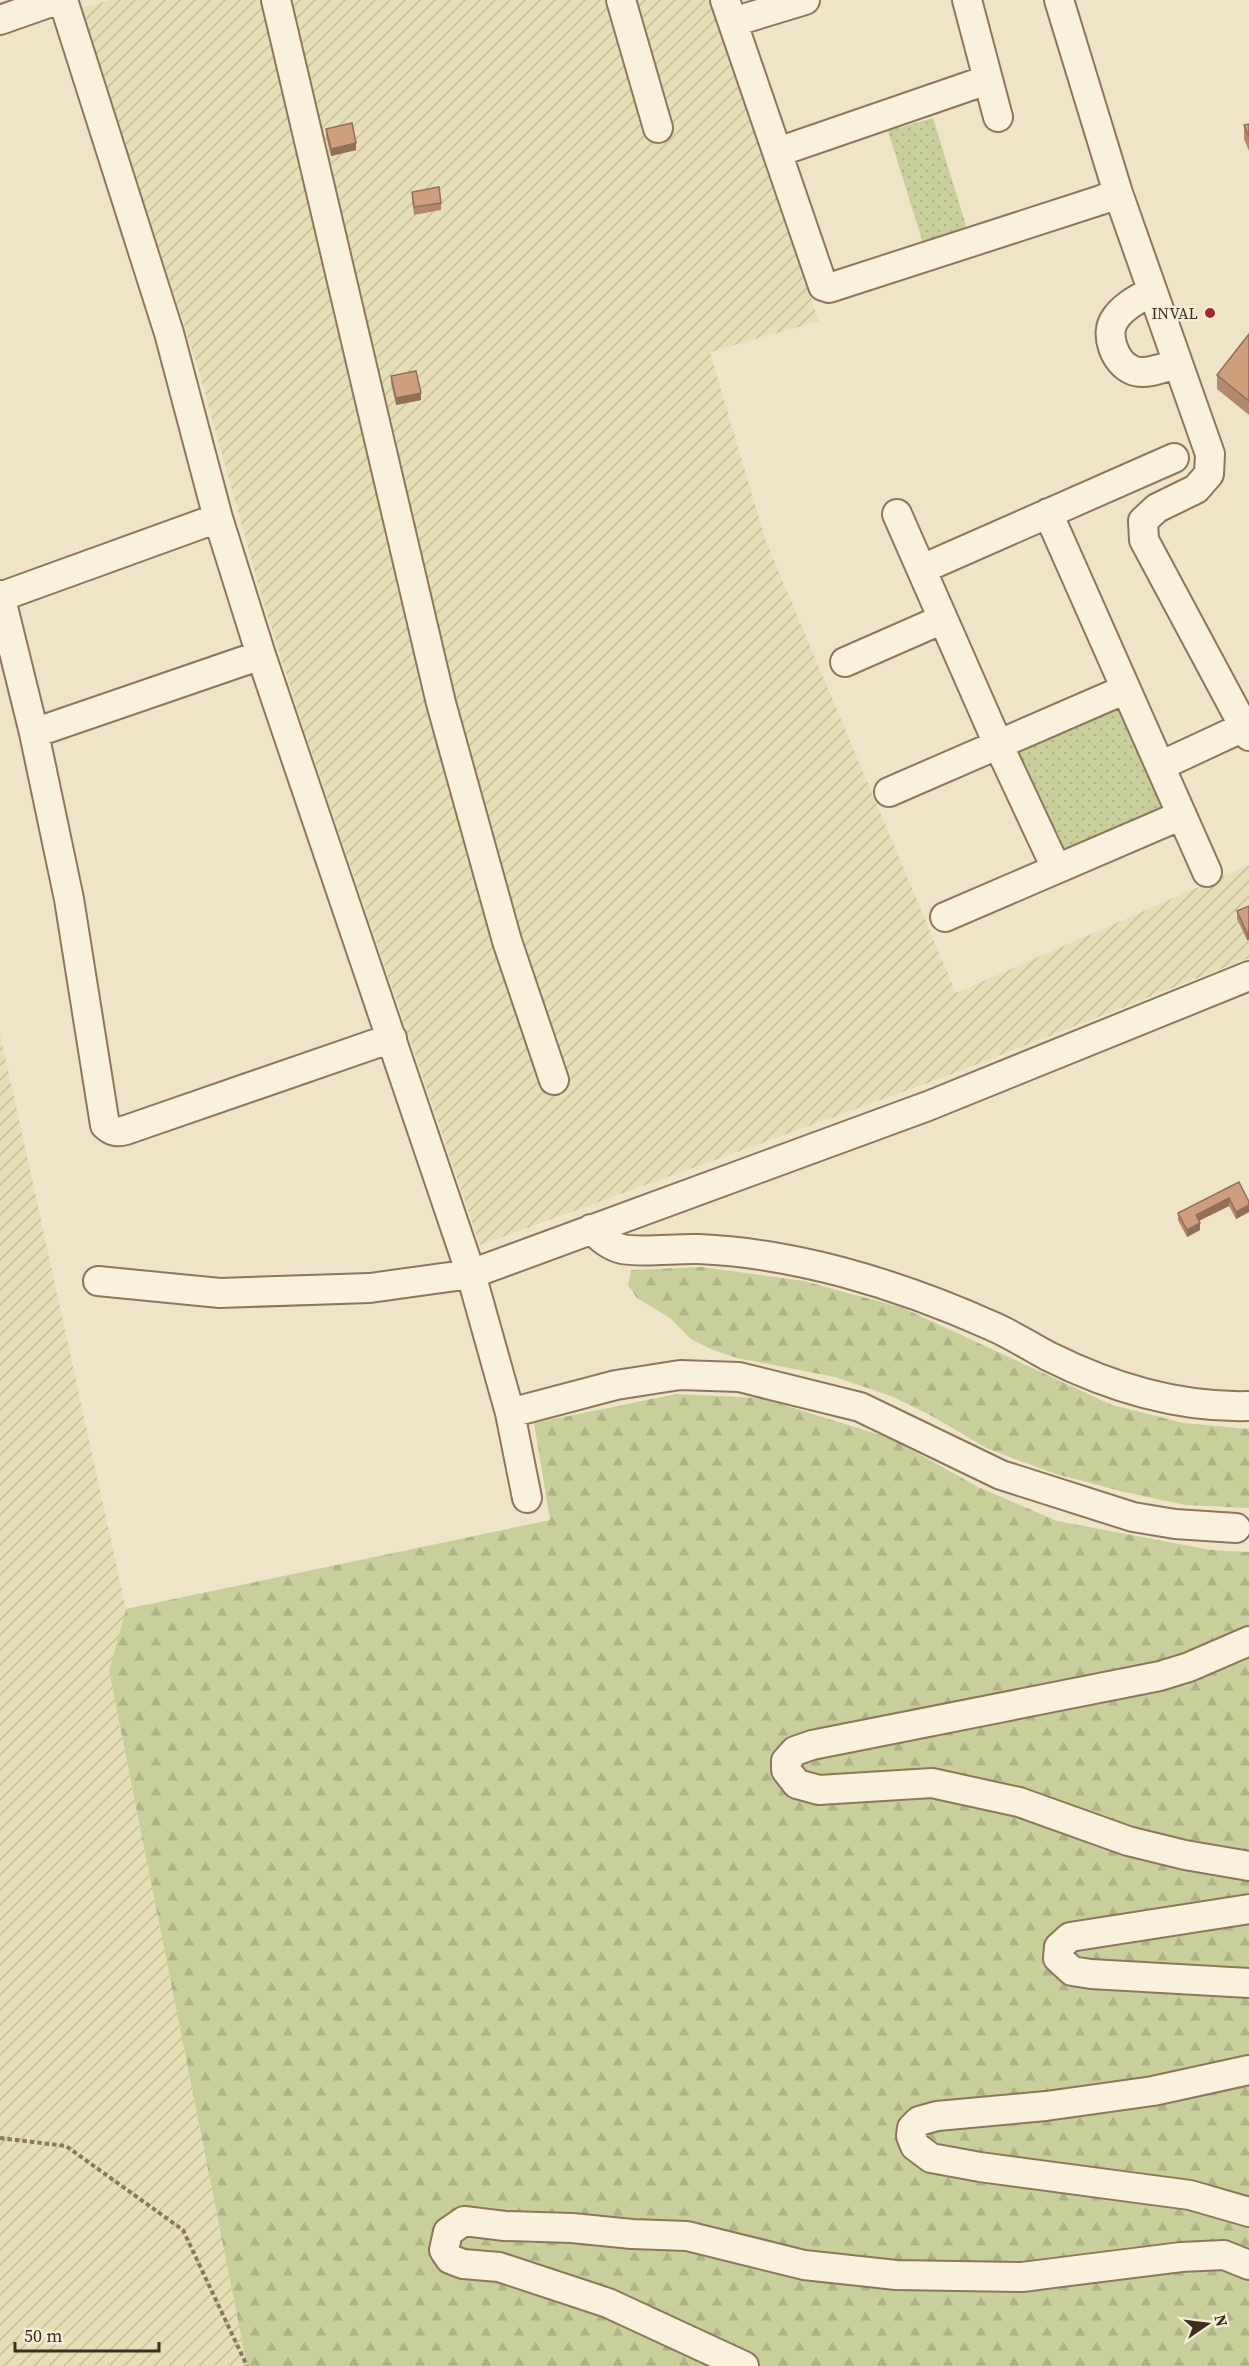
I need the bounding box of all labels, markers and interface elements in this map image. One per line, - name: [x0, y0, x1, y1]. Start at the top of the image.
- place label: INVAL: [1151, 302, 1198, 324]
- marker: INVAL: [1203, 306, 1217, 320]
- north arrow: [1177, 2294, 1237, 2354]
- text: N: [1209, 2312, 1234, 2329]
- scale bar: [15, 2315, 159, 2353]
- text: 50 m: [24, 2323, 62, 2348]

